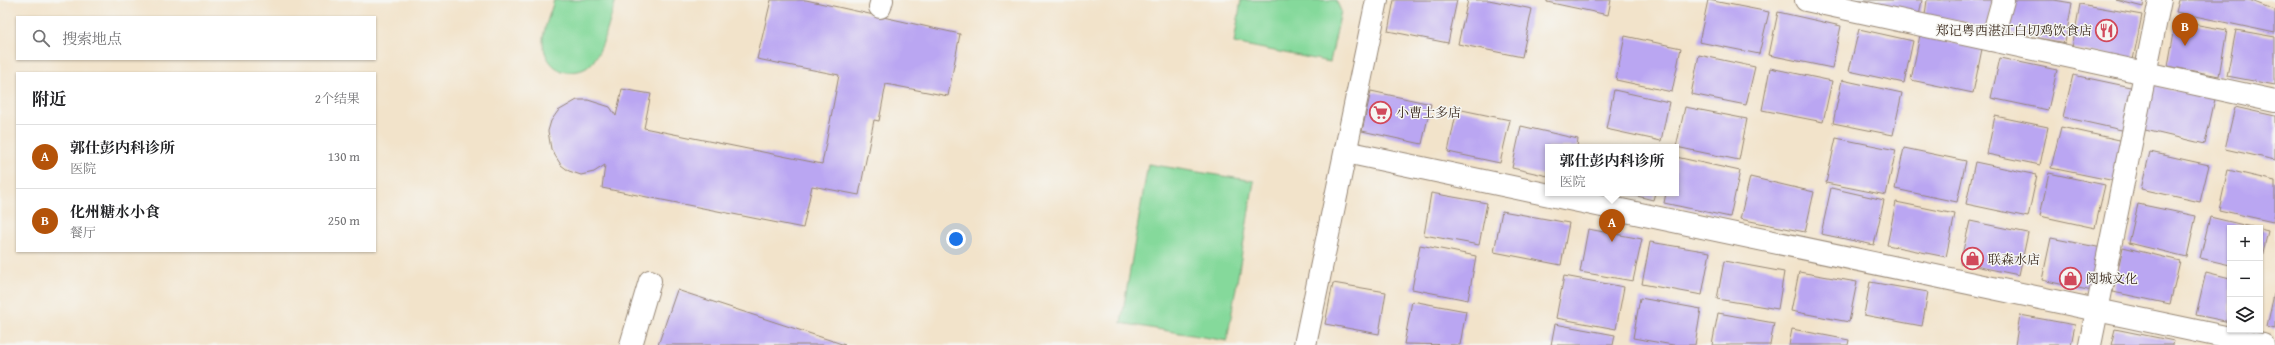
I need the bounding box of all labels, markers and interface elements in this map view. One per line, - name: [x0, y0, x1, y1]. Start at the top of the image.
- pin: B: [2172, 13, 2198, 46]
- search box: [16, 16, 376, 60]
- restaurant icon: 郑记粤西湛江白切鸡饮食店: [2094, 17, 2120, 43]
- place label: 郑记粤西湛江白切鸡饮食店: [1936, 21, 2092, 40]
- icon: search: [30, 27, 52, 49]
- text: 搜索地点: [62, 28, 122, 49]
- text: 附近: [32, 86, 66, 111]
- text: 2个结果: [315, 89, 360, 108]
- supermarket icon: 小曹士多店: [1368, 99, 1394, 125]
- place label: 小曹士多店: [1396, 103, 1461, 122]
- text: 郭仕彭内科诊所: [70, 137, 175, 158]
- popup: [1545, 144, 1679, 196]
- text: A: [41, 147, 49, 166]
- text: 130 m: [328, 147, 360, 166]
- text: 郭仕彭内科诊所: [1559, 150, 1665, 171]
- text: 医院: [70, 159, 96, 178]
- text: 医院: [1559, 172, 1586, 191]
- text: 化州糖水小食: [70, 201, 160, 222]
- pin: A: [1599, 209, 1625, 242]
- text: B: [41, 211, 49, 230]
- text: 250 m: [328, 211, 360, 230]
- text: 餐厅: [70, 223, 96, 242]
- map controls: [2227, 225, 2263, 333]
- button: +: [2227, 225, 2263, 261]
- your location: [946, 229, 966, 249]
- shop icon: 联森水店: [1960, 246, 1986, 272]
- place label: 联森水店: [1988, 250, 2040, 269]
- button: −: [2227, 261, 2263, 297]
- shop icon: 阅城文化: [2058, 265, 2084, 291]
- place label: 阅城文化: [2086, 269, 2138, 288]
- button: layers: [2227, 297, 2263, 333]

